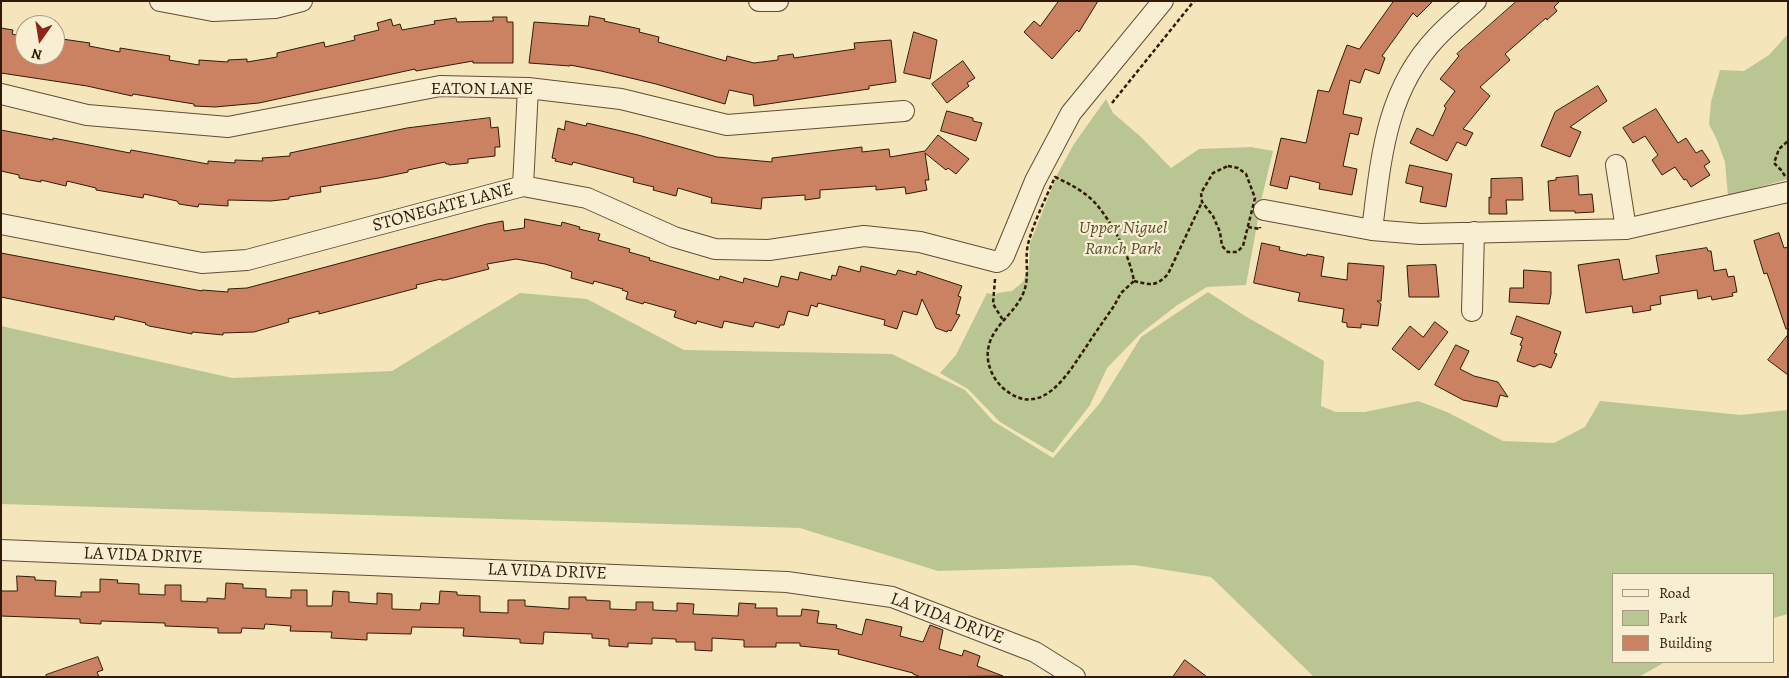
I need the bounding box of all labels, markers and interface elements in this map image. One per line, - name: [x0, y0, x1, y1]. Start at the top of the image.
- north arrow: [15, 15, 65, 65]
- text: N: [30, 44, 44, 65]
- street label: EATON LANE: [431, 79, 533, 101]
- street label: STONEGATE LANE: [370, 179, 516, 237]
- park label: Upper Niguel Ranch Park: [1079, 218, 1167, 260]
- street label: LA VIDA DRIVE: [83, 543, 203, 569]
- street label: LA VIDA DRIVE: [487, 559, 607, 585]
- legend: [1612, 573, 1774, 663]
- text: Road: [1659, 583, 1690, 603]
- street label: LA VIDA DRIVE: [887, 588, 1007, 650]
- text: Park: [1659, 608, 1687, 628]
- text: Building: [1659, 633, 1712, 653]

